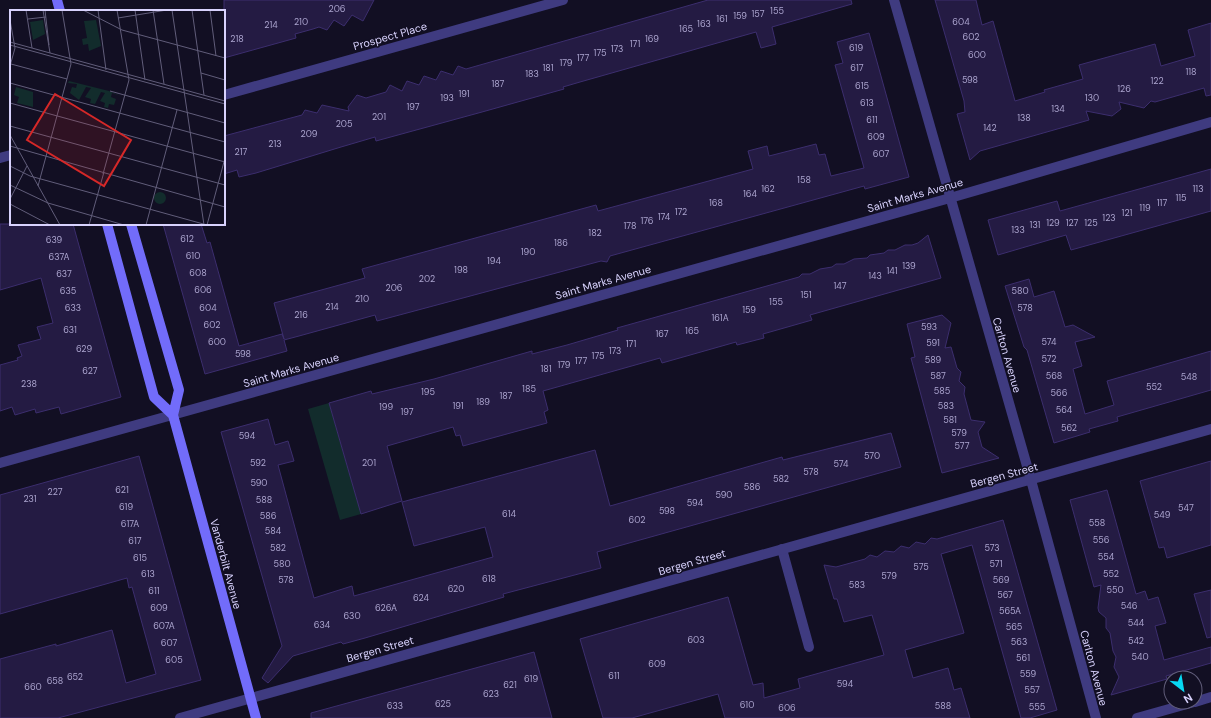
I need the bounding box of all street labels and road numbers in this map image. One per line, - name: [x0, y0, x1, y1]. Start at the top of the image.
- street label: Prospect Place: [351, 19, 429, 53]
- street label: Saint Marks Avenue: [866, 175, 964, 215]
- street label: Saint Marks Avenue: [554, 262, 652, 302]
- street label: Carlton Avenue: [990, 316, 1024, 394]
- street label: Saint Marks Avenue: [242, 350, 340, 390]
- street label: Bergen Street: [969, 459, 1039, 491]
- street label: Vanderbilt Avenue: [207, 517, 245, 611]
- street label: Bergen Street: [657, 546, 727, 578]
- street label: Carlton Avenue: [1077, 629, 1111, 707]
- street label: Bergen Street: [345, 633, 415, 665]

